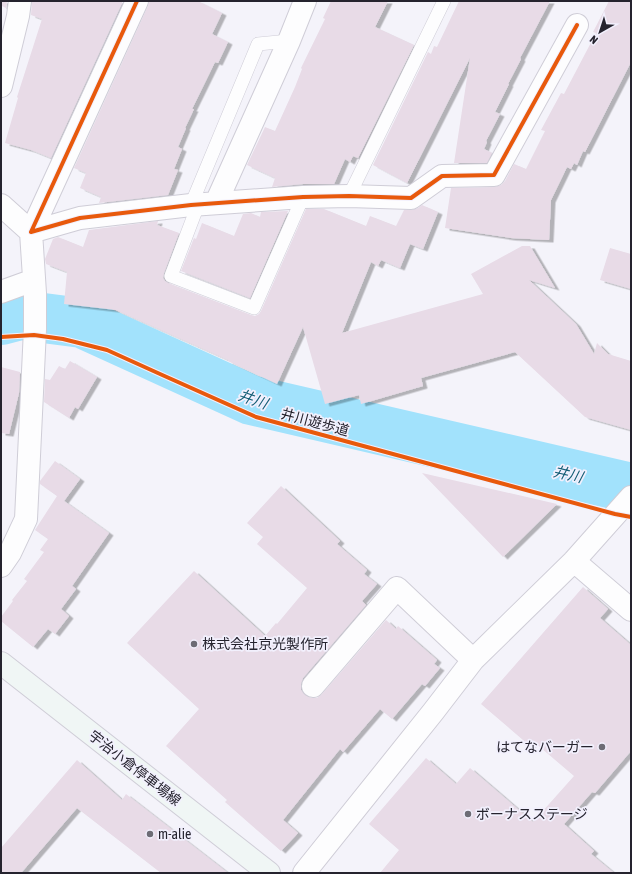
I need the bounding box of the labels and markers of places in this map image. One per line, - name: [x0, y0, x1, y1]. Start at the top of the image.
- place label: 株式会社京光製作所: [202, 636, 328, 652]
- marker: 株式会社京光製作所: [189, 639, 199, 649]
- place label: はてなバーガー: [496, 739, 594, 755]
- marker: はてなバーガー: [597, 742, 607, 752]
- place label: ボーナスステージ: [476, 806, 588, 822]
- marker: ボーナスステージ: [463, 809, 473, 819]
- place label: m-alie: [158, 826, 191, 842]
- marker: m-alie: [145, 829, 155, 839]

